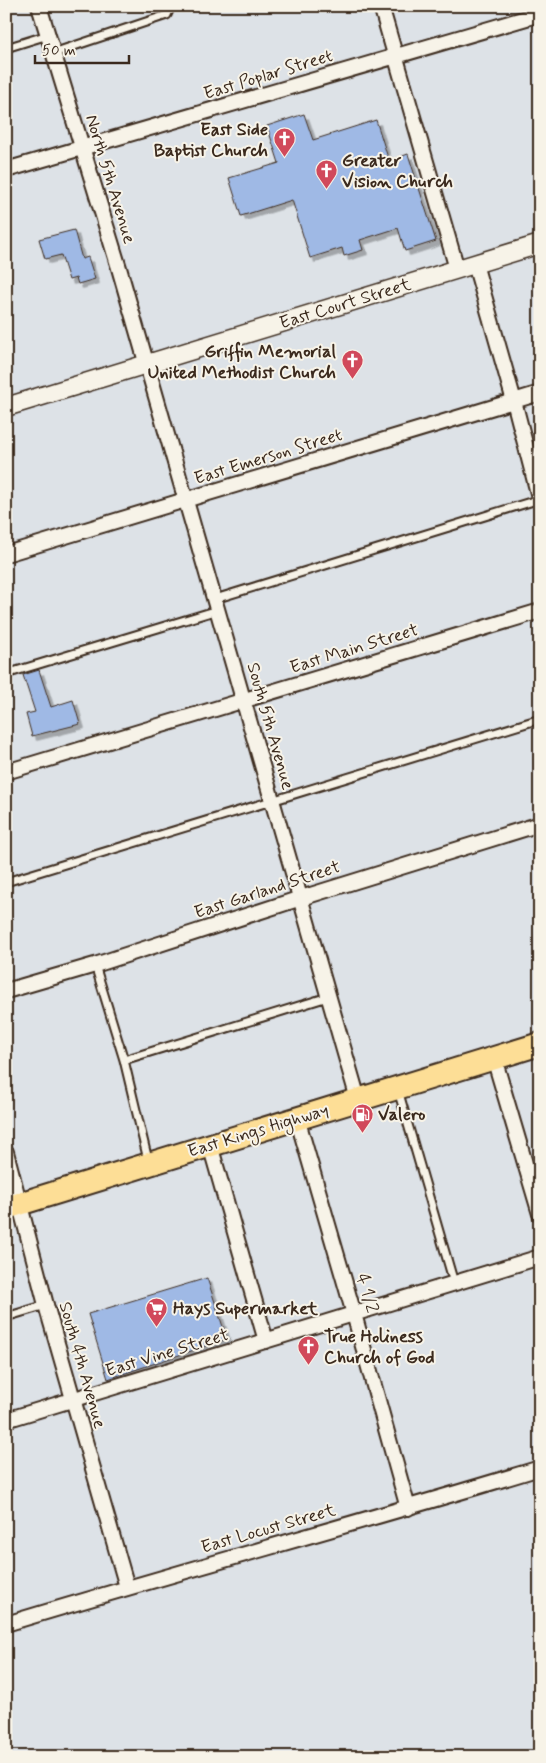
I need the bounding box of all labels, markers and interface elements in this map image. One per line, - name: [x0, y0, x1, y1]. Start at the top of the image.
- scale bar: [35, 32, 129, 64]
- text: 50 m: [42, 41, 76, 61]
- street label: East Poplar Street: [201, 44, 336, 106]
- street label: North 5th Avenue: [79, 112, 141, 247]
- place label: East Side Baptist Church: [154, 118, 268, 163]
- church icon: East Side Baptist Church: [272, 127, 296, 158]
- place label: Greater Vision Church: [342, 149, 453, 194]
- church icon: Greater Vision Church: [314, 158, 338, 189]
- street label: East Court Street: [277, 272, 414, 335]
- place label: Griffin Memorial United Methodist Church: [148, 340, 337, 385]
- church icon: Griffin Memorial United Methodist Church: [340, 349, 364, 380]
- street label: East Emerson Street: [191, 423, 346, 491]
- street label: East Main Street: [287, 618, 422, 680]
- street label: South 5th Avenue: [240, 660, 300, 793]
- street label: East Garland Street: [191, 855, 343, 925]
- street label: East Kings Highway: [185, 1098, 332, 1165]
- fuel station icon: Valero: [350, 1102, 374, 1133]
- place label: Valero: [378, 1103, 426, 1127]
- street label: 4 1/2: [350, 1271, 384, 1316]
- supermarket icon: Hays Supermarket: [145, 1296, 169, 1327]
- place label: Hays Supermarket: [173, 1297, 318, 1321]
- street label: South 4th Avenue: [52, 1299, 112, 1432]
- street label: East Vine Street: [103, 1323, 232, 1383]
- place label: True Holiness Church of God: [324, 1325, 435, 1370]
- church icon: True Holiness Church of God: [296, 1334, 320, 1365]
- street label: East Locust Street: [198, 1498, 339, 1560]

